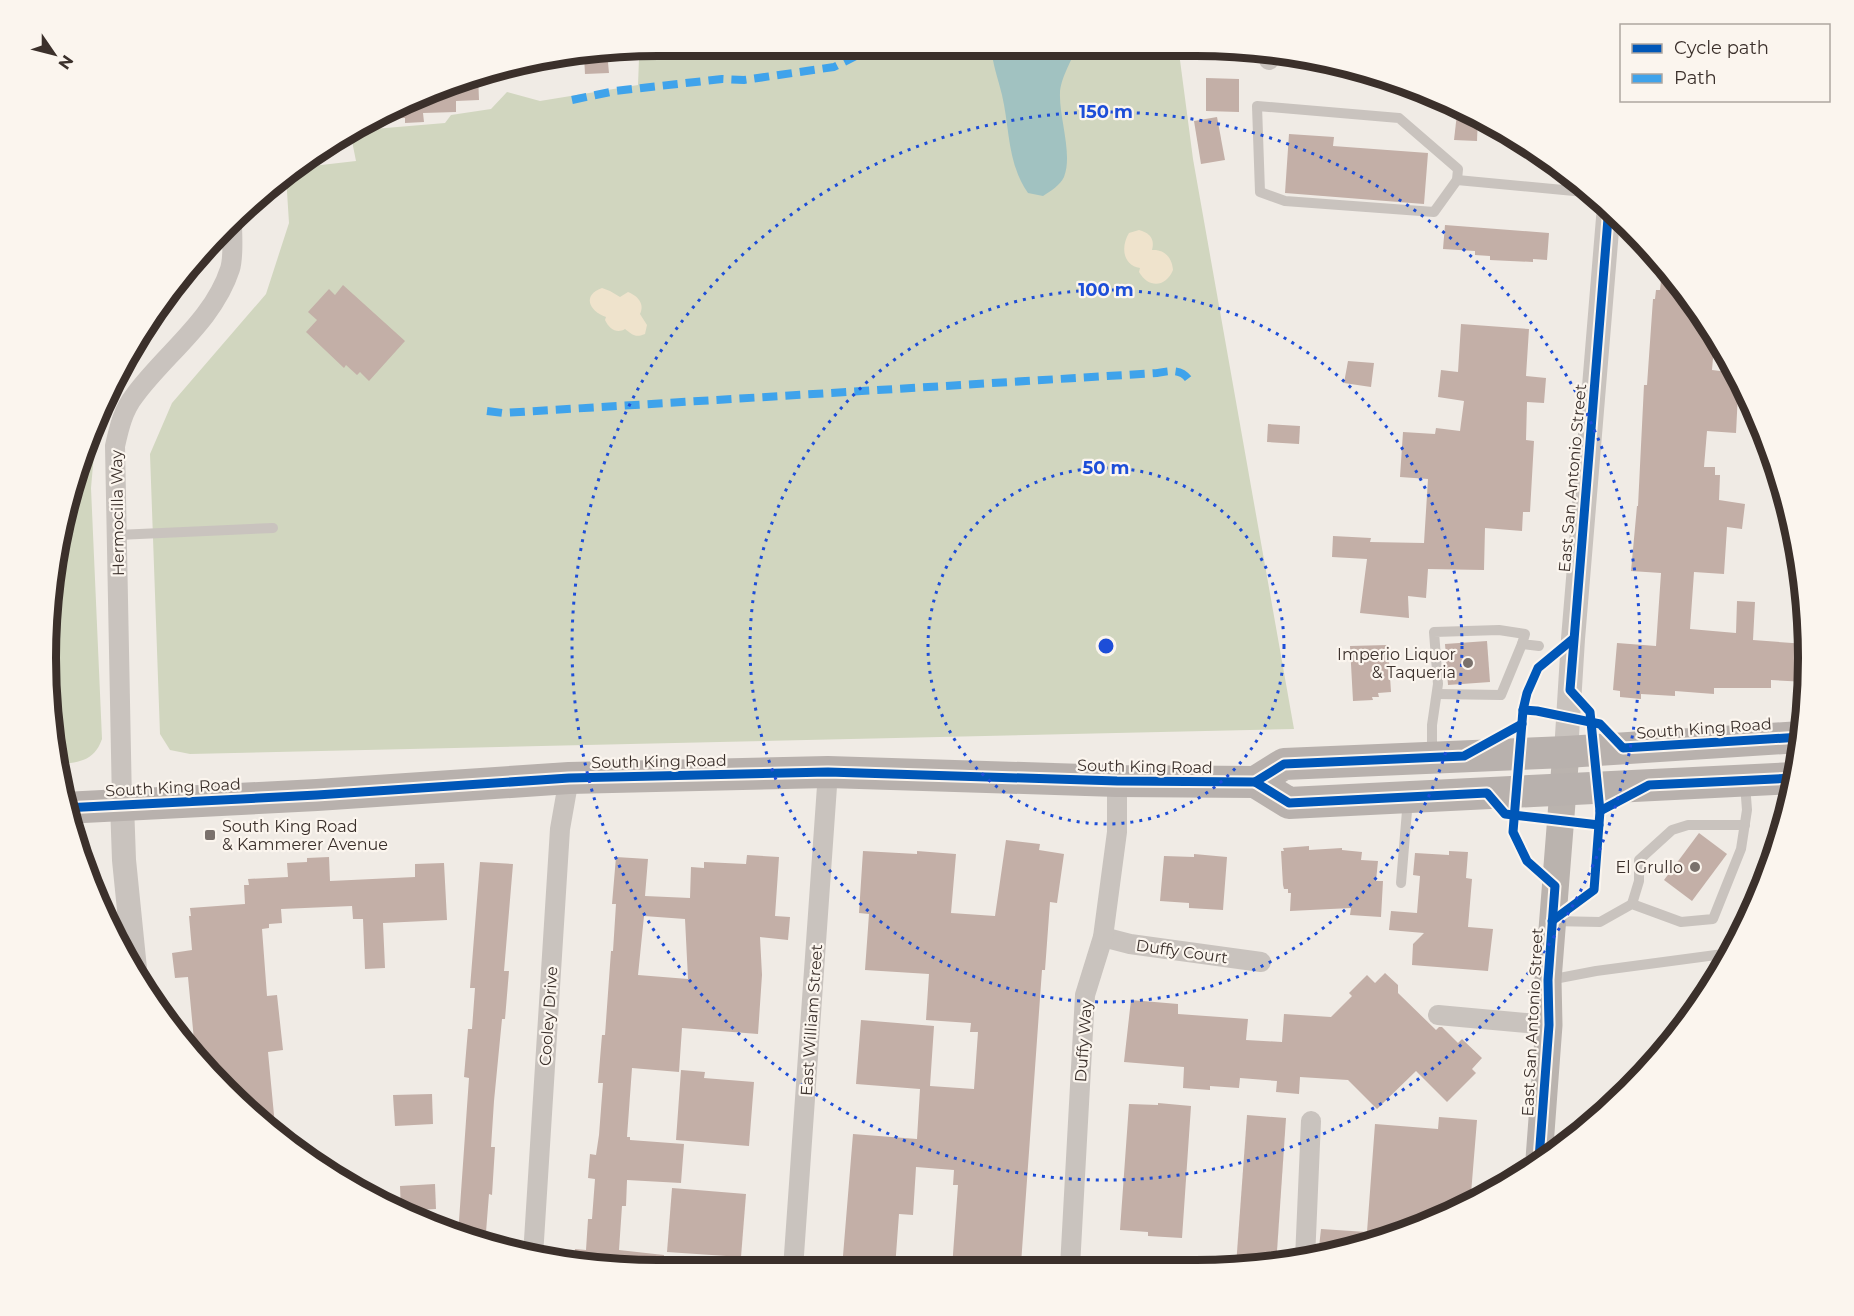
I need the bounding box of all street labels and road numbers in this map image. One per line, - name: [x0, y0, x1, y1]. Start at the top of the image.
- street label: East San Antonio Street: [1555, 383, 1590, 573]
- street label: Hermocilla Way: [107, 449, 128, 576]
- street label: South King Road: [1636, 714, 1772, 743]
- street label: South King Road: [591, 751, 727, 772]
- street label: South King Road: [1077, 756, 1213, 777]
- street label: South King Road: [105, 774, 241, 801]
- street label: East San Antonio Street: [1518, 927, 1547, 1117]
- street label: Duffy Court: [1135, 936, 1230, 967]
- street label: East William Street: [797, 943, 826, 1097]
- street label: Cooley Drive: [536, 966, 561, 1066]
- street label: Duffy Way: [1071, 999, 1096, 1083]

